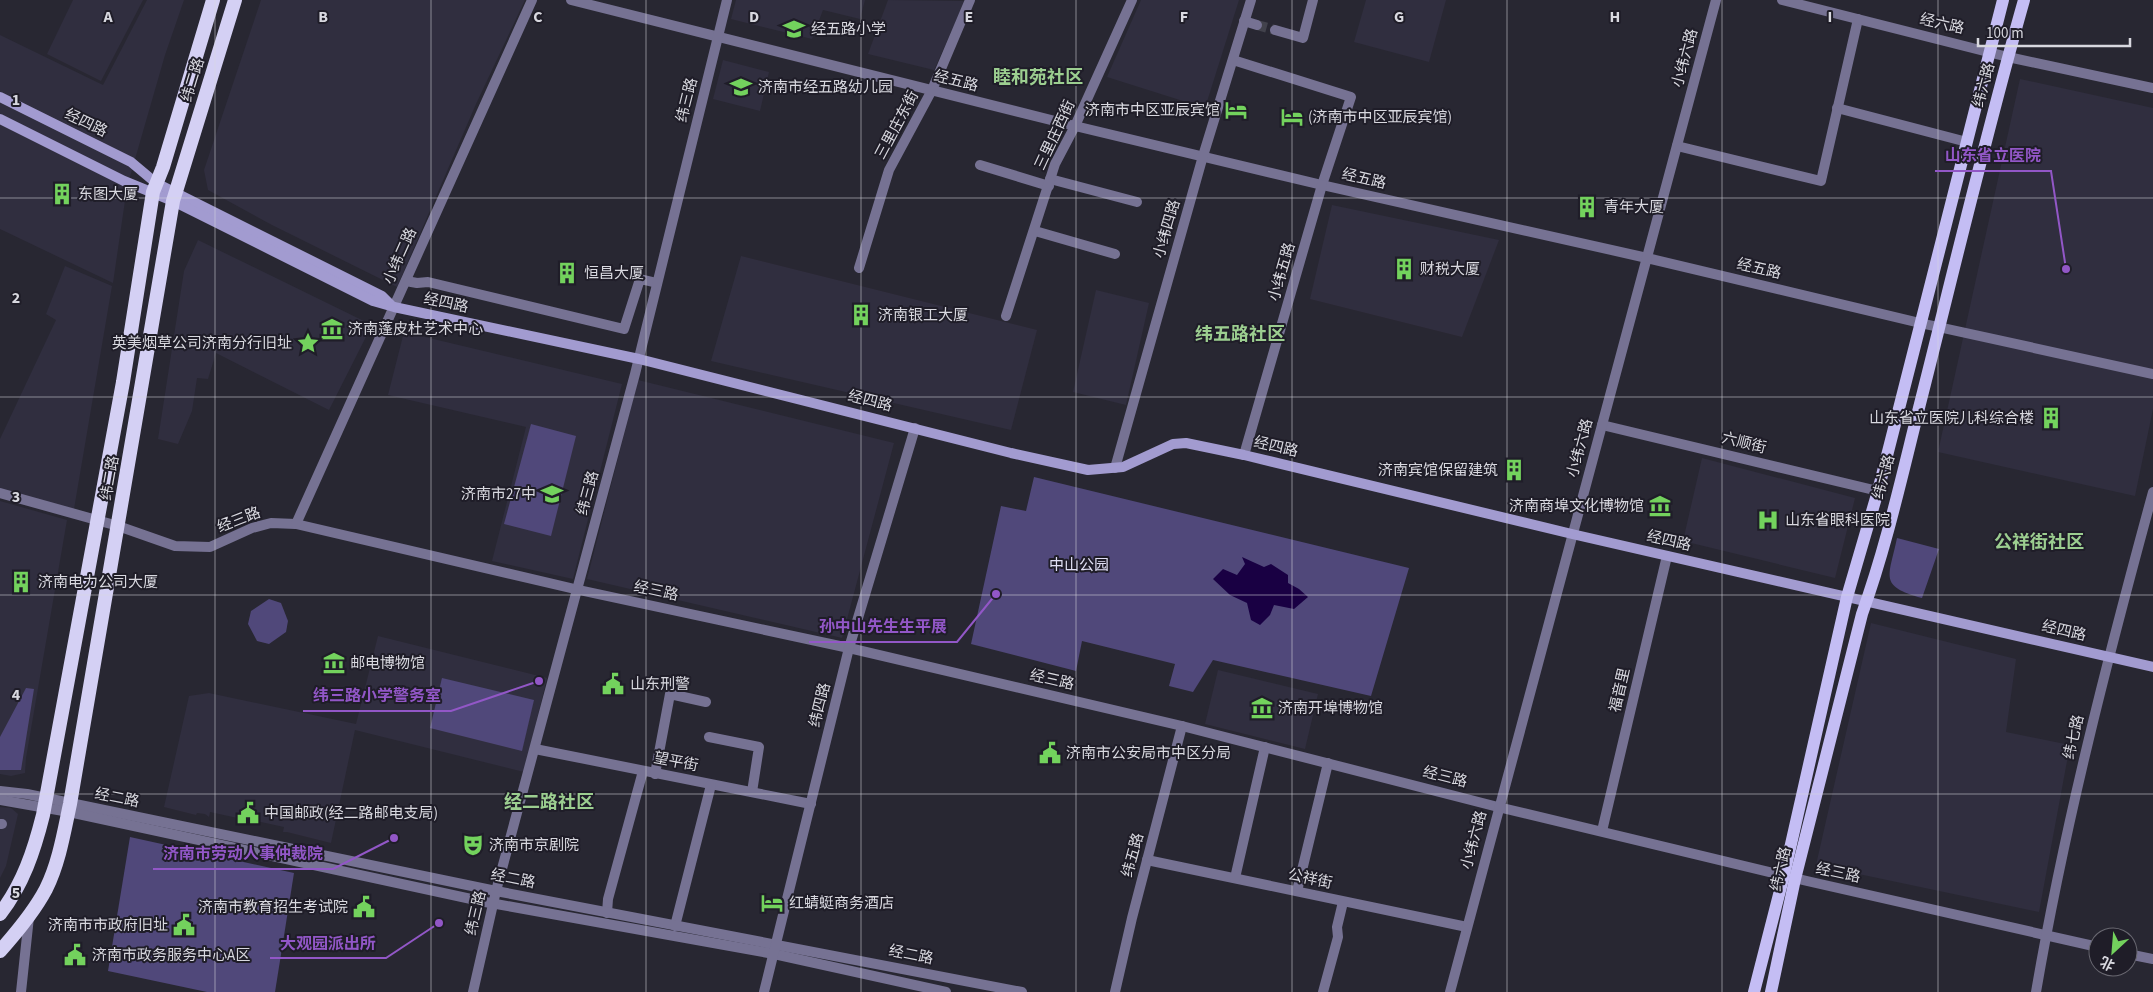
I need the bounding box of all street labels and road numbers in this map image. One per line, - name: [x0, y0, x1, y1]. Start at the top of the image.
- street label: 经六路: [1918, 9, 1966, 39]
- street label: 小纬六路: [1667, 26, 1703, 90]
- street label: 纬二路: [176, 55, 210, 105]
- street label: 纬六路: [1968, 61, 2000, 109]
- street label: 经五路: [932, 65, 980, 97]
- street label: 纬三路: [671, 76, 703, 124]
- street label: 三里庄东街: [870, 87, 924, 163]
- street label: 三里庄西街: [1030, 97, 1080, 173]
- street label: 经四路: [61, 104, 111, 142]
- street label: 经五路: [1340, 164, 1388, 194]
- street label: 小纬四路: [1149, 197, 1185, 261]
- street label: 小纬二路: [378, 224, 422, 288]
- street label: 小纬五路: [1264, 240, 1300, 304]
- street label: 经五路: [1735, 254, 1783, 284]
- street label: 经四路: [422, 288, 470, 318]
- street label: 经四路: [846, 385, 894, 417]
- street label: 小纬六路: [1562, 416, 1598, 480]
- street label: 六顺街: [1720, 427, 1768, 459]
- street label: 经四路: [1252, 432, 1300, 462]
- street label: 纬六路: [1868, 453, 1900, 501]
- street label: 纬二路: [96, 454, 124, 502]
- street label: 纬三路: [572, 469, 604, 517]
- street label: 经三路: [214, 502, 264, 538]
- street label: 经四路: [1645, 526, 1693, 556]
- street label: 经三路: [632, 576, 680, 606]
- street label: 经四路: [2040, 616, 2088, 646]
- street label: 经三路: [1028, 665, 1076, 695]
- street label: 福音里: [1605, 666, 1635, 714]
- street label: 纬四路: [804, 681, 836, 729]
- street label: 纬七路: [2059, 713, 2089, 761]
- street label: 望平街: [652, 747, 700, 777]
- street label: 经三路: [1421, 761, 1469, 793]
- street label: 经二路: [93, 783, 141, 813]
- street label: 小纬六路: [1456, 808, 1492, 872]
- street label: 纬五路: [1117, 831, 1149, 879]
- street label: 纬六路: [1766, 845, 1796, 893]
- street label: 经三路: [1814, 858, 1862, 888]
- street label: 经二路: [489, 864, 537, 894]
- street label: 公祥街: [1286, 864, 1334, 894]
- street label: 纬三路: [461, 889, 491, 937]
- street label: 经二路: [887, 940, 935, 970]

